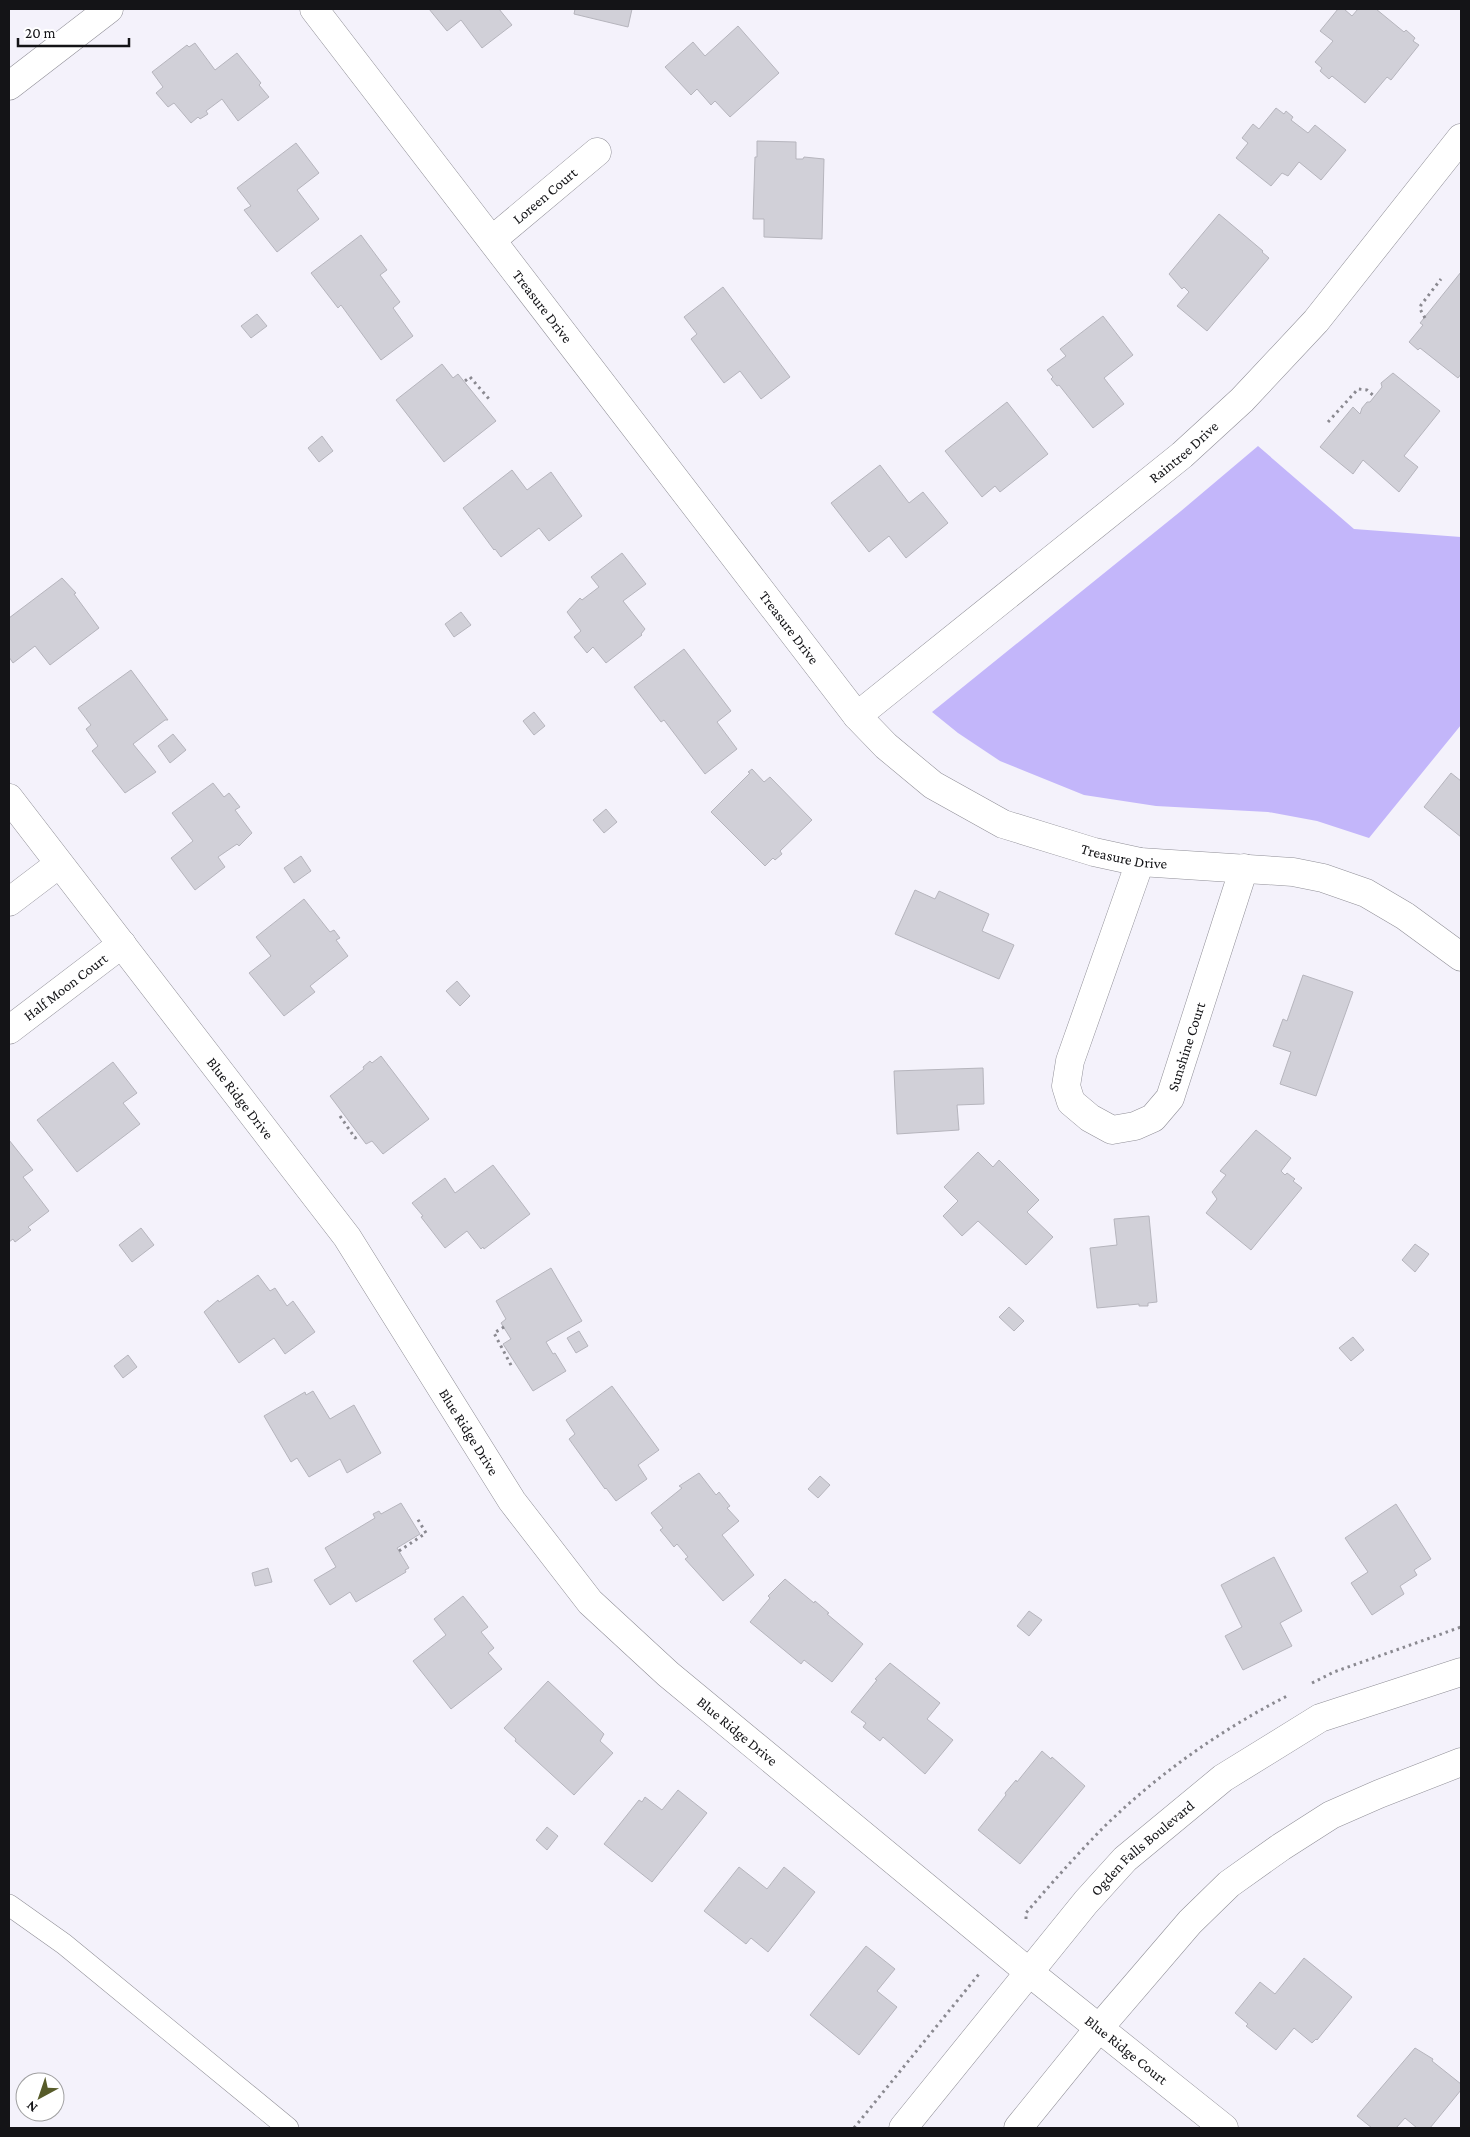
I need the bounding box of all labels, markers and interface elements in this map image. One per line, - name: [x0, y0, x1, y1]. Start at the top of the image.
- scale bar: [18, 15, 129, 47]
- text: 20 m: [25, 25, 56, 41]
- street label: Loreen Court: [510, 164, 581, 227]
- street label: Treasure Drive: [509, 267, 576, 346]
- street label: Raintree Drive: [1146, 418, 1222, 486]
- street label: Treasure Drive: [756, 588, 822, 668]
- street label: Treasure Drive: [1079, 840, 1168, 872]
- street label: Half Moon Court: [21, 949, 111, 1024]
- street label: Sunshine Court: [1165, 999, 1209, 1093]
- street label: Blue Ridge Drive: [204, 1054, 277, 1143]
- street label: Blue Ridge Drive: [436, 1386, 502, 1479]
- street label: Blue Ridge Drive: [694, 1694, 781, 1769]
- street label: Ogden Falls Boulevard: [1088, 1797, 1197, 1899]
- street label: Blue Ridge Court: [1082, 2012, 1172, 2088]
- north arrow: [15, 2072, 65, 2122]
- text: N: [22, 2097, 40, 2116]

